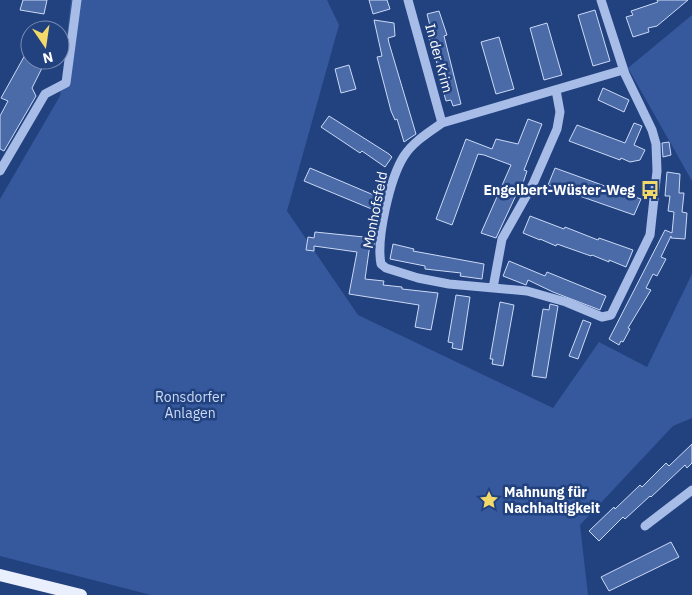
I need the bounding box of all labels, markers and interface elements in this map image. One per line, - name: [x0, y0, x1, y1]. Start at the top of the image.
- north arrow: [20, 20, 70, 70]
- street label: In der Krim: [421, 22, 457, 94]
- text: N: [41, 48, 55, 68]
- street label: Monhofsfeld: [359, 170, 391, 250]
- bus stop icon: Engelbert-Wüster-Weg: [639, 179, 661, 201]
- place label: Engelbert-Wüster-Weg: [484, 181, 635, 199]
- park label: Ronsdorfer Anlagen: [155, 388, 225, 422]
- place label: Mahnung für Nachhaltigkeit: [504, 483, 600, 517]
- place icon: Mahnung für Nachhaltigkeit: [478, 489, 500, 511]

